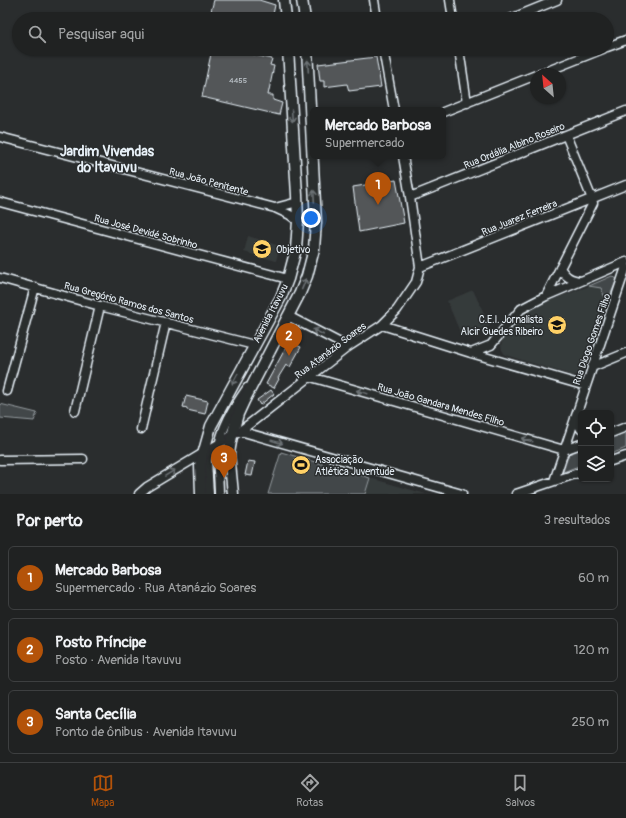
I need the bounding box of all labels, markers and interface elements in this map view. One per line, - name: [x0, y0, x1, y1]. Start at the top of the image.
- search box: [12, 12, 614, 56]
- icon: search: [26, 23, 48, 45]
- text: Pesquisar aqui: [58, 25, 144, 44]
- one-way arrow: [304, 60, 311, 73]
- north arrow: [530, 68, 566, 104]
- house number: 4455: [229, 76, 247, 85]
- popup: [310, 107, 446, 159]
- one-way arrow: [289, 109, 296, 122]
- text: Mercado Barbosa: [325, 116, 431, 135]
- street label: Rua Ordália Albino Roseiro: [462, 120, 567, 172]
- text: Supermercado: [325, 135, 404, 151]
- district label: Jardim Vivendas do Itavuvu: [60, 143, 155, 176]
- street label: Rua João Penitente: [168, 166, 250, 198]
- pin: 1: [365, 172, 391, 205]
- one-way arrow: [311, 190, 318, 203]
- street label: Rua Juarez Ferreira: [480, 197, 559, 239]
- your location: [301, 208, 321, 228]
- street label: Rua José Devidé Sobrinho: [93, 212, 199, 252]
- school or university icon: Objetivo: [251, 238, 273, 260]
- place label: Objetivo: [276, 244, 311, 256]
- one-way arrow: [301, 278, 308, 290]
- street label: Rua Gregório Ramos dos Santos: [63, 280, 195, 326]
- street label: Avenida Itavuvu: [251, 282, 291, 345]
- street label: Rua Diogo Gomes Filho: [571, 291, 613, 387]
- place label: C.E.I. Jornalista Alcir Guedes Ribeiro: [460, 314, 544, 338]
- school or university icon: C.E.I. Jornalista Alcir Guedes Ribeiro: [546, 314, 568, 336]
- street label: Rua Atanázio Soares: [293, 320, 369, 381]
- pin: 2: [276, 323, 302, 356]
- one-way arrow: [312, 327, 324, 335]
- one-way arrow: [231, 373, 239, 385]
- street label: Rua João Gandara Mendes Filho: [376, 381, 506, 429]
- one-way arrow: [356, 388, 369, 395]
- map controls: [578, 410, 614, 482]
- button: locate: [578, 410, 614, 446]
- one-way arrow: [521, 435, 534, 443]
- one-way arrow: [270, 439, 283, 446]
- pin: 3: [211, 445, 237, 478]
- button: layers: [578, 446, 614, 482]
- sports icon: Associação Atlética Juventude: [290, 454, 312, 476]
- place label: Associação Atlética Juventude: [315, 454, 395, 478]
- one-way arrow: [164, 469, 176, 477]
- text: Por perto: [16, 510, 83, 531]
- text: 3 resultados: [544, 512, 610, 528]
- text: Mercado Barbosa: [55, 561, 161, 580]
- text: 1: [27, 570, 33, 586]
- text: 60 m: [578, 570, 609, 586]
- text: Supermercado · Rua Atanázio Soares: [55, 580, 256, 596]
- text: Posto Príncipe: [55, 633, 146, 652]
- text: 2: [26, 642, 34, 658]
- text: 120 m: [573, 642, 609, 658]
- text: Posto · Avenida Itavuvu: [55, 652, 181, 668]
- text: Santa Cecília: [55, 705, 137, 724]
- text: 3: [26, 714, 34, 730]
- text: 250 m: [571, 714, 609, 730]
- text: Ponto de ônibus · Avenida Itavuvu: [55, 724, 237, 740]
- tab: Mapa: [91, 772, 114, 809]
- tab: Rotas: [296, 772, 323, 809]
- tab: Salvos: [505, 772, 535, 809]

